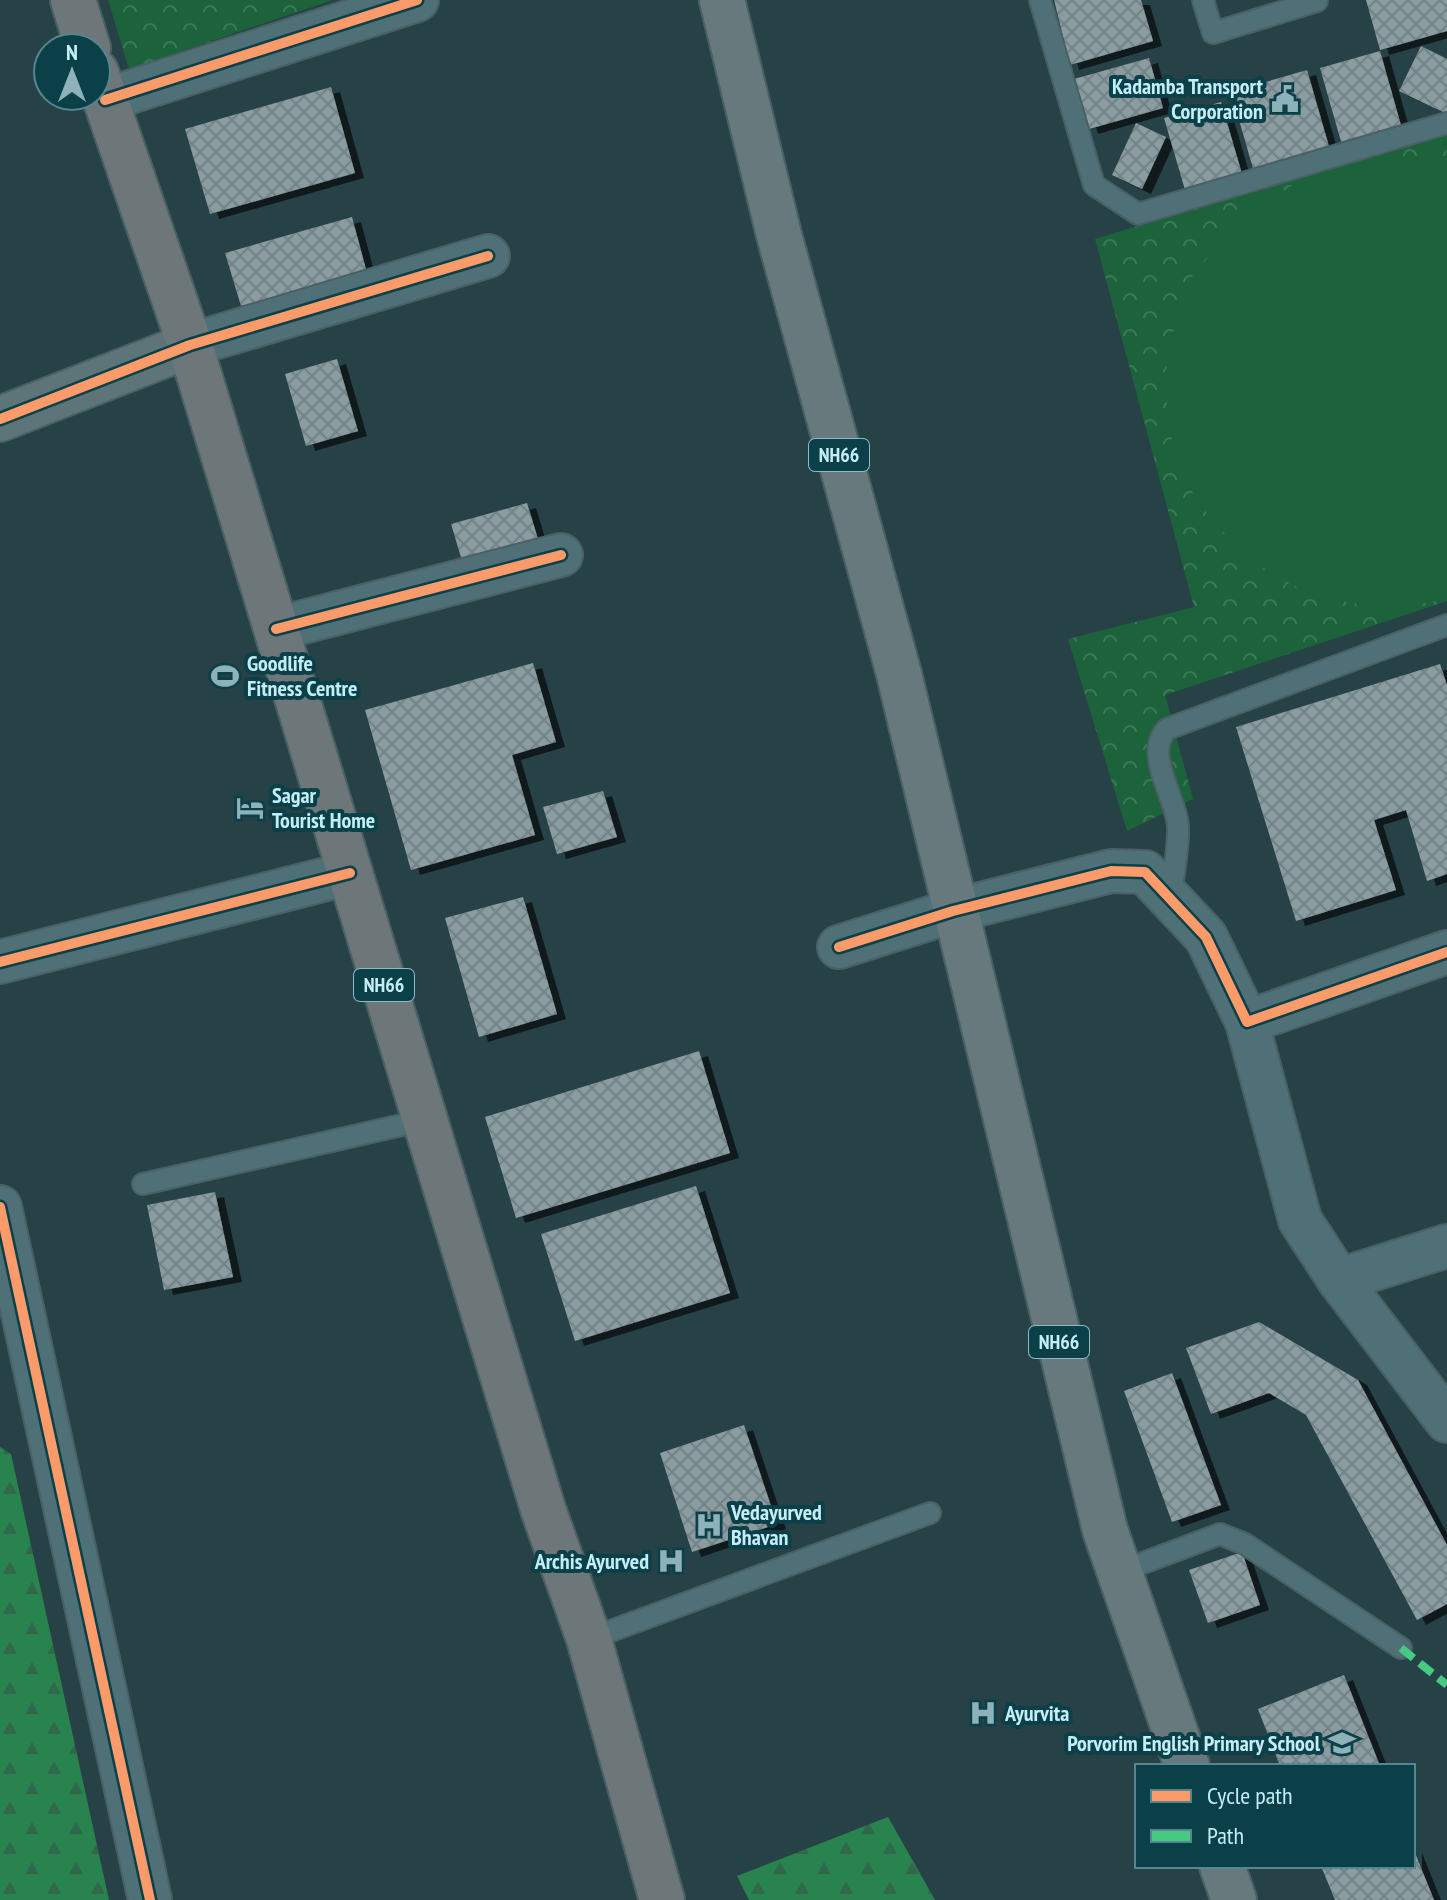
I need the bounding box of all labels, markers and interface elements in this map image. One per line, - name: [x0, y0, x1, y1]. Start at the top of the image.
- north arrow: [32, 32, 112, 112]
- text: N: [66, 38, 78, 66]
- place label: Kadamba Transport Corporation: [1112, 72, 1264, 125]
- public building icon: Kadamba Transport Corporation: [1270, 84, 1300, 114]
- road number: NH66: [809, 439, 869, 471]
- place label: Goodlife Fitness Centre: [247, 649, 357, 702]
- sports icon: Goodlife Fitness Centre: [210, 661, 240, 691]
- place label: Sagar Tourist Home: [272, 781, 375, 834]
- hotel icon: Sagar Tourist Home: [235, 793, 265, 823]
- road number: NH66: [354, 969, 414, 1001]
- road number: NH66: [1029, 1326, 1089, 1358]
- place label: Vedayurved Bhavan: [730, 1498, 822, 1551]
- hospital icon: Vedayurved Bhavan: [694, 1510, 724, 1540]
- hospital icon: Archis Ayurved: [656, 1546, 686, 1576]
- place label: Archis Ayurved: [534, 1547, 649, 1575]
- hospital icon: Ayurvita: [968, 1698, 998, 1728]
- place label: Ayurvita: [1004, 1699, 1069, 1727]
- school or university icon: Porvorim English Primary School: [1327, 1728, 1357, 1758]
- place label: Porvorim English Primary School: [1067, 1729, 1321, 1757]
- legend: [1135, 1764, 1415, 1868]
- text: Cycle path: [1207, 1780, 1293, 1811]
- text: Path: [1207, 1820, 1244, 1851]

